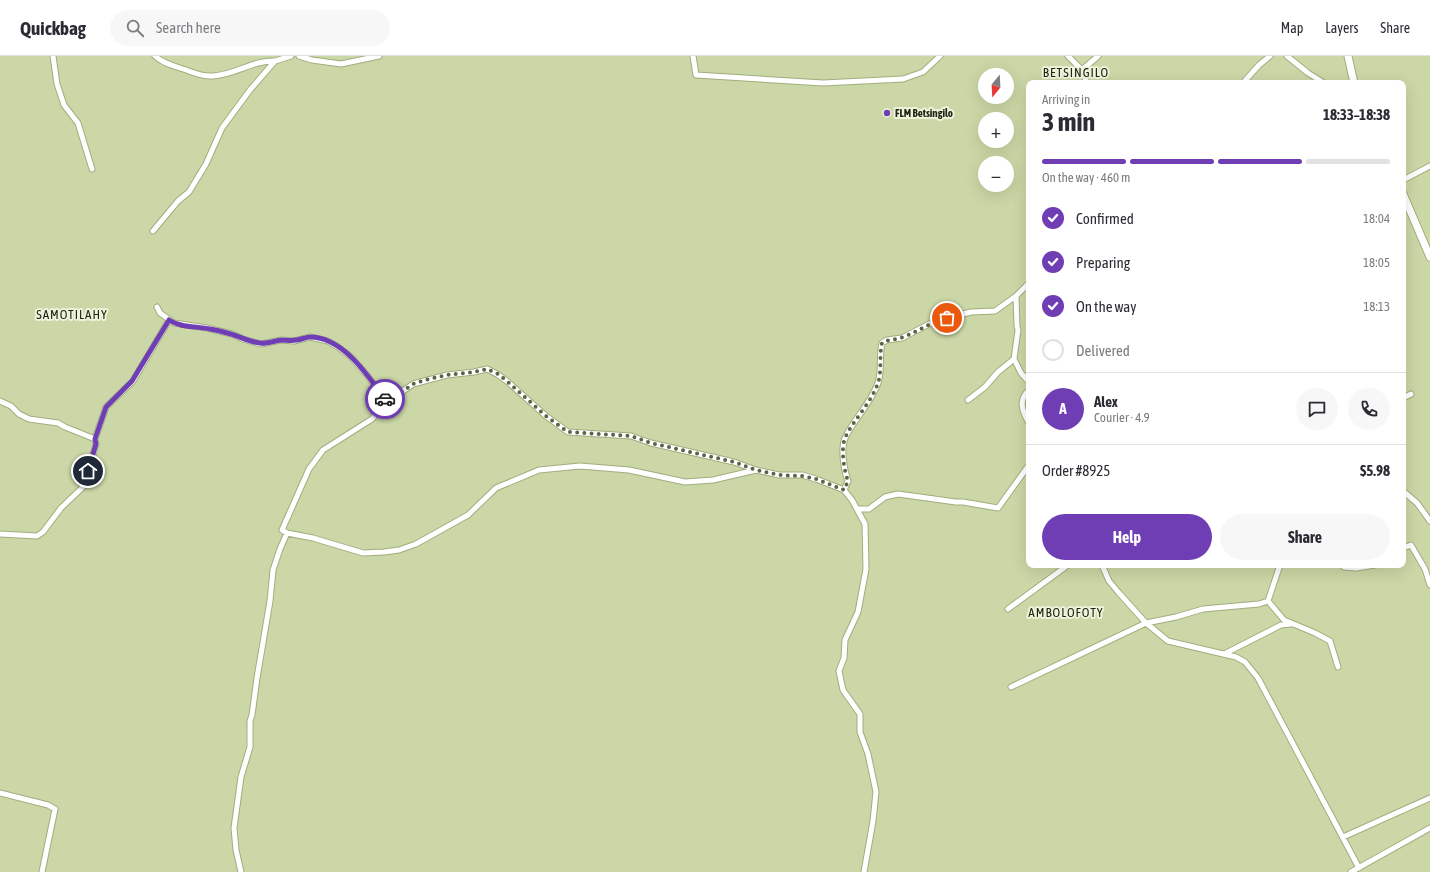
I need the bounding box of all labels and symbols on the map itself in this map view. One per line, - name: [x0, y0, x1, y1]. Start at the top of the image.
- district label: BETSINGILO: [1043, 65, 1109, 80]
- north arrow: [978, 68, 1014, 104]
- place label: FLM Betsingilo: [895, 107, 953, 119]
- marker: FLM Betsingilo: [882, 108, 892, 118]
- pin: [930, 301, 964, 335]
- district label: SAMOTILAHY: [36, 307, 108, 322]
- courier: [365, 379, 405, 419]
- pin: [71, 454, 105, 488]
- district label: AMBOLOFOTY: [1028, 605, 1104, 620]

